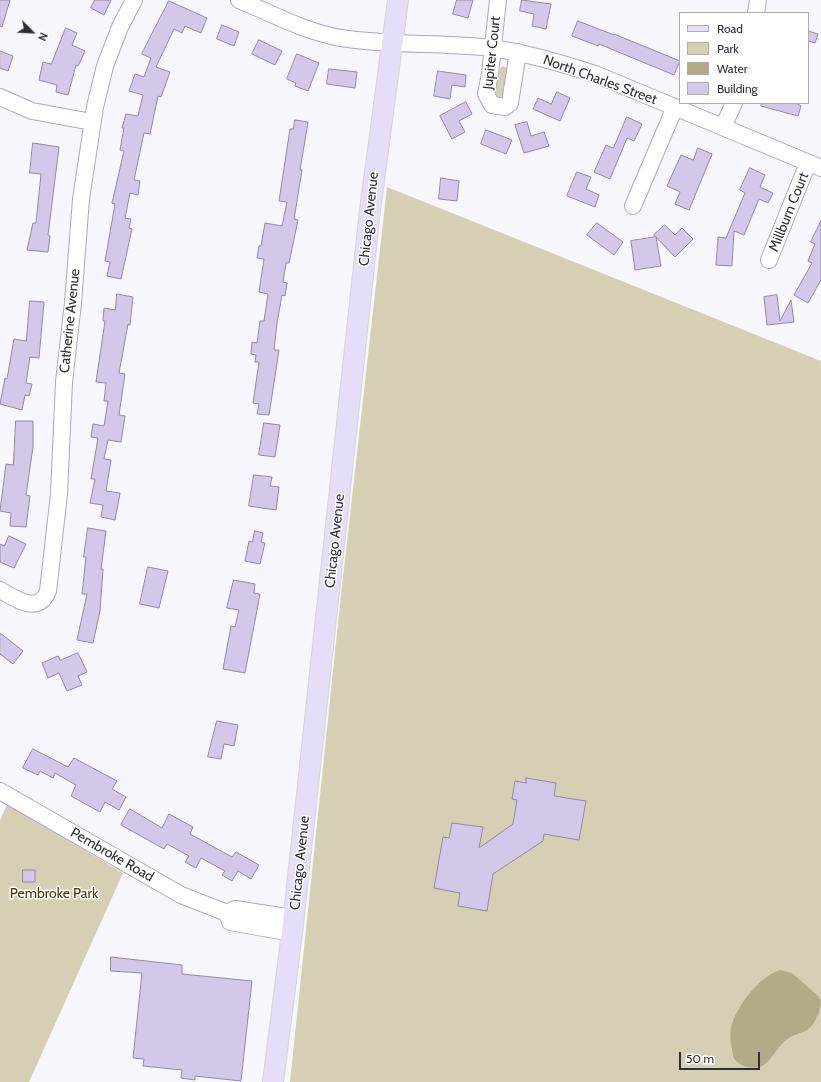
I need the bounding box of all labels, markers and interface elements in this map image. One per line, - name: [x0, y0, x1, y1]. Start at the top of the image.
- north arrow: [12, 12, 52, 52]
- legend: [679, 12, 809, 104]
- street label: Jupiter Court: [480, 16, 504, 90]
- text: Road: [717, 21, 743, 36]
- text: N: [35, 30, 51, 43]
- text: Park: [717, 41, 739, 56]
- street label: North Charles Street: [541, 52, 659, 108]
- text: Water: [717, 61, 747, 76]
- text: Building: [717, 81, 758, 96]
- street label: Millburn Court: [765, 170, 813, 254]
- street label: Chicago Avenue: [356, 171, 382, 267]
- street label: Catherine Avenue: [56, 268, 84, 374]
- street label: Chicago Avenue: [322, 493, 348, 589]
- street label: Chicago Avenue: [287, 815, 313, 911]
- street label: Pembroke Road: [67, 824, 157, 886]
- park label: Pembroke Park: [10, 886, 98, 902]
- scale bar: [681, 1044, 762, 1070]
- text: 50 m: [686, 1051, 714, 1066]

